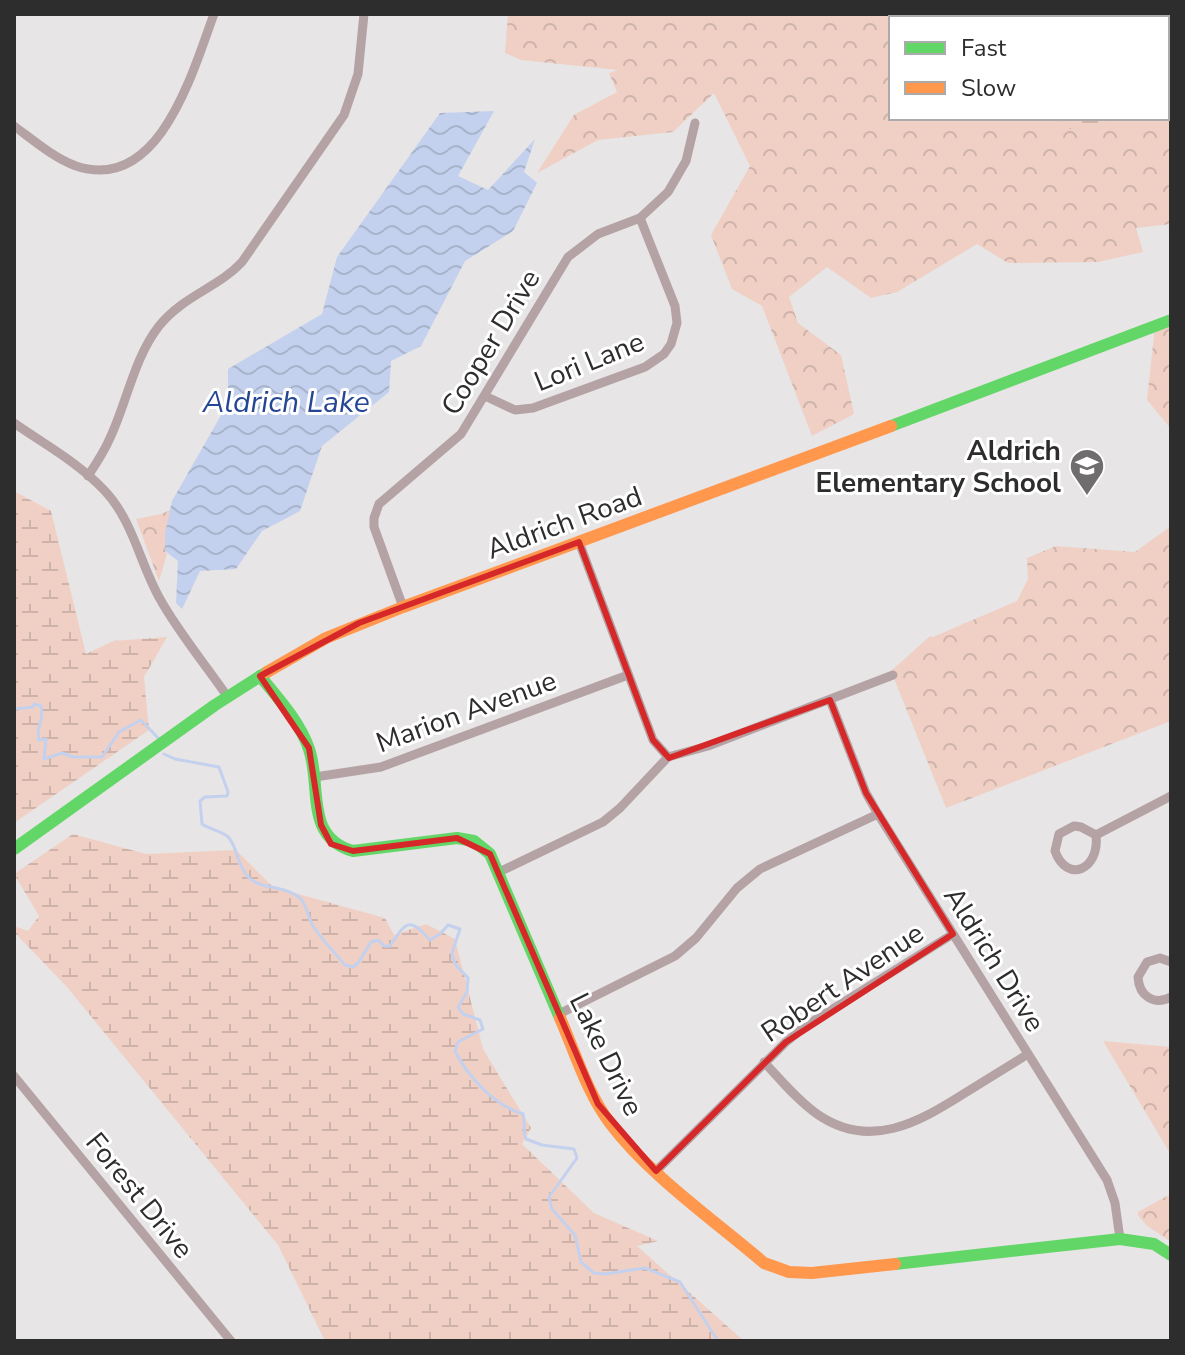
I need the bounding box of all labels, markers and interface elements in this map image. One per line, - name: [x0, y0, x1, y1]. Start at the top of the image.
- legend: [889, 16, 1169, 120]
- text: Fast: [961, 32, 1007, 64]
- text: Slow: [961, 72, 1016, 104]
- street label: Cooper Drive: [432, 263, 549, 423]
- street label: Lori Lane: [529, 323, 650, 401]
- water label: Aldrich Lake: [201, 382, 370, 423]
- place label: Aldrich Elementary School: [816, 432, 1061, 502]
- school or university icon: Aldrich Elementary School: [1068, 447, 1106, 497]
- street label: Aldrich Road: [481, 477, 647, 569]
- street label: Marion Avenue: [371, 662, 562, 762]
- street label: Aldrich Drive: [935, 880, 1054, 1039]
- street label: Robert Avenue: [754, 914, 931, 1051]
- street label: Lake Drive: [560, 987, 652, 1122]
- street label: Forest Drive: [77, 1125, 202, 1267]

